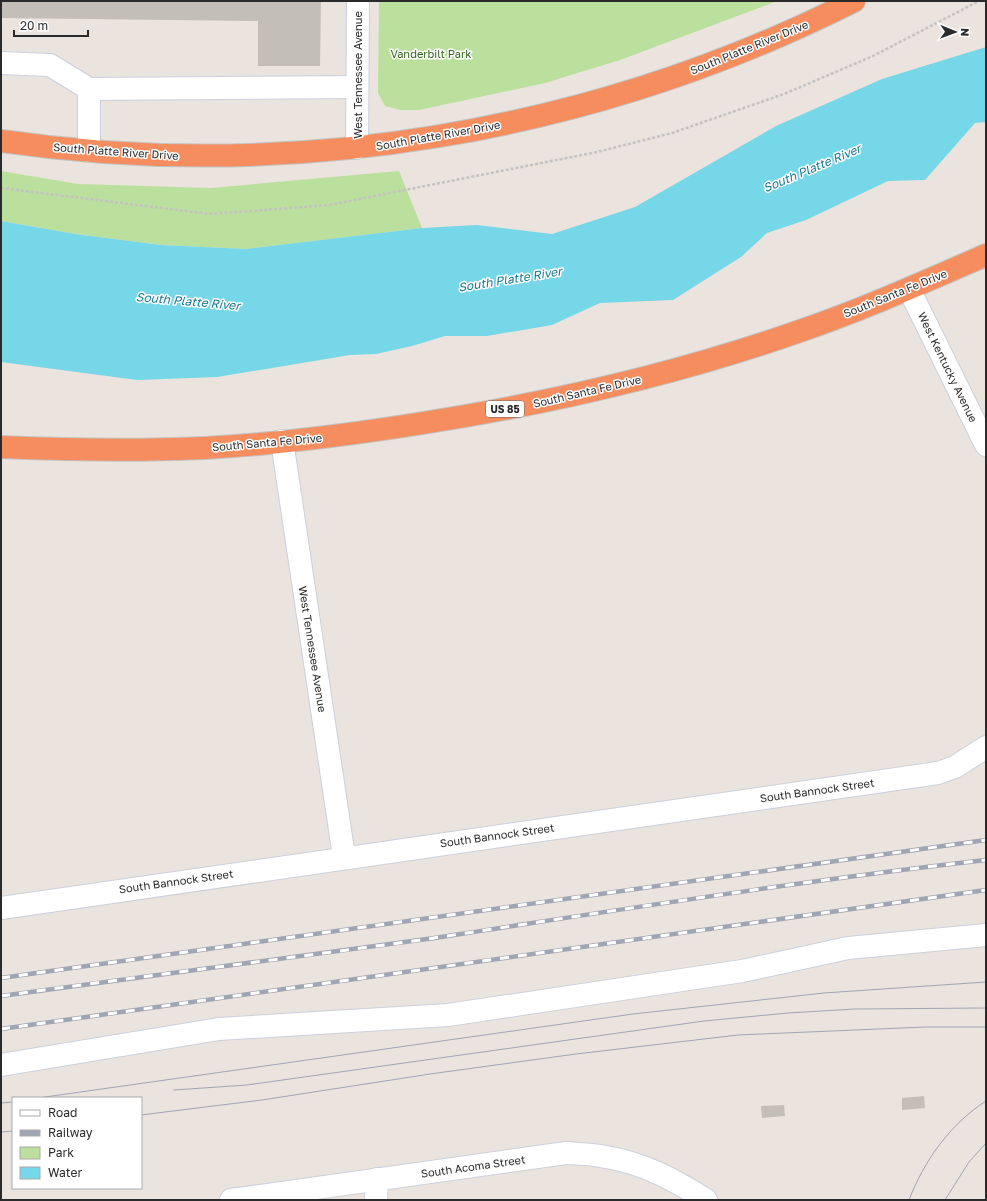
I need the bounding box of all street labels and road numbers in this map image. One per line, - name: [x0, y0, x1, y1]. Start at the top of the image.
- street label: West Tennessee Avenue: [351, 11, 364, 139]
- street label: South Platte River Drive: [688, 17, 810, 77]
- street label: South Platte River Drive: [375, 118, 501, 152]
- street label: South Platte River Drive: [53, 140, 179, 162]
- street label: South Santa Fe Drive: [841, 266, 949, 320]
- street label: West Kentucky Avenue: [916, 310, 980, 424]
- street label: South Santa Fe Drive: [532, 372, 642, 410]
- road number: US 85: [486, 401, 524, 417]
- street label: South Santa Fe Drive: [211, 431, 323, 453]
- street label: West Tennessee Avenue: [297, 585, 329, 713]
- street label: South Bannock Street: [759, 776, 875, 804]
- street label: South Bannock Street: [439, 821, 555, 849]
- street label: South Bannock Street: [118, 867, 234, 895]
- street label: South Acoma Street: [420, 1152, 526, 1180]

